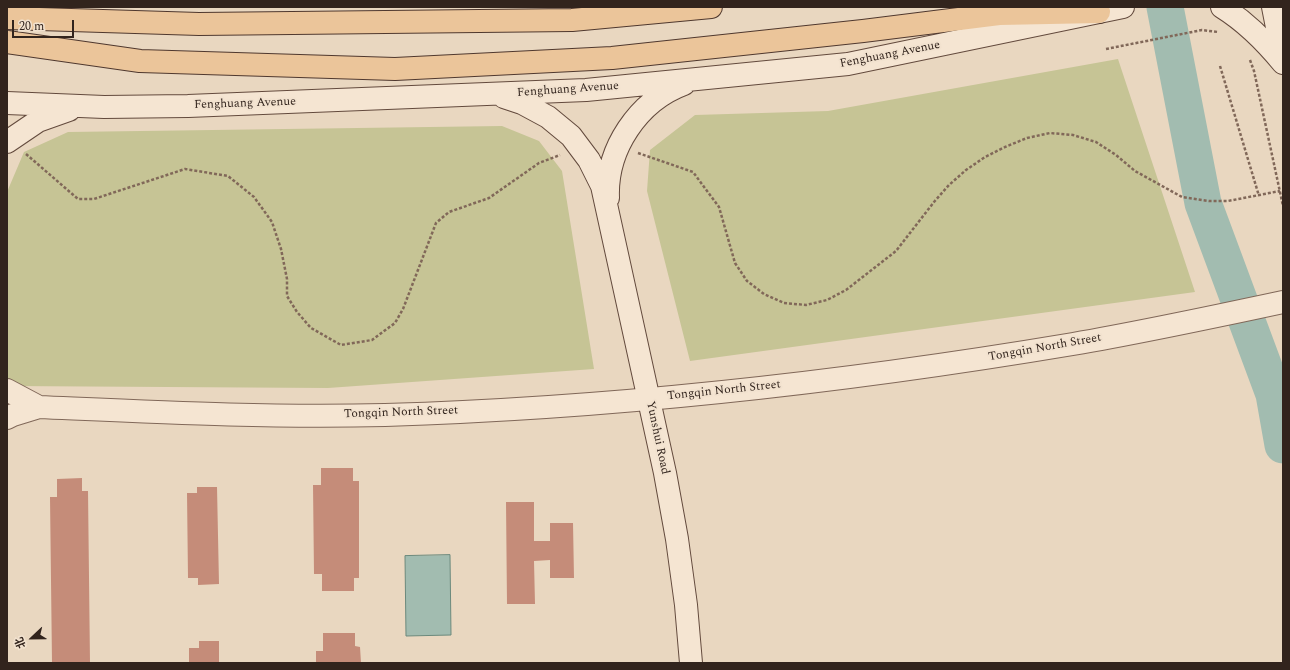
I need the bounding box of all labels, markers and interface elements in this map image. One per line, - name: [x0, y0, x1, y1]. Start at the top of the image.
- scale bar: [14, 12, 76, 38]
- text: 20 m: [19, 17, 44, 36]
- street label: Fenghuang Avenue: [839, 38, 941, 72]
- street label: Fenghuang Avenue: [517, 79, 619, 101]
- street label: Fenghuang Avenue: [194, 95, 296, 113]
- street label: Tongqin North Street: [987, 331, 1103, 365]
- street label: Tongqin North Street: [666, 378, 782, 404]
- street label: Yunshui Road: [642, 400, 672, 476]
- street label: Tongqin North Street: [344, 404, 458, 422]
- north arrow: [12, 618, 52, 658]
- text: 北: [10, 634, 30, 651]

